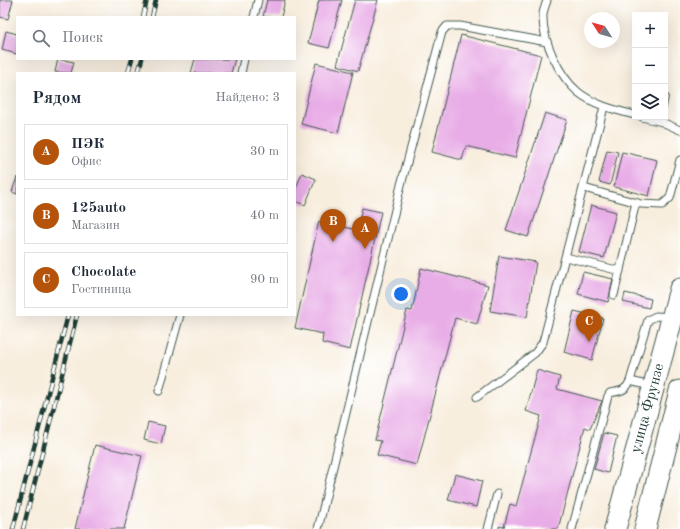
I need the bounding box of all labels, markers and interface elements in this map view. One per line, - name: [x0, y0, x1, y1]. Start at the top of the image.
- north arrow: [584, 12, 620, 48]
- map controls: [632, 12, 668, 120]
- button: +: [632, 12, 668, 48]
- search box: [16, 16, 296, 60]
- icon: search: [30, 27, 52, 49]
- text: Поиск: [62, 31, 103, 46]
- button: −: [632, 48, 668, 84]
- button: layers: [632, 84, 668, 120]
- text: Рядом: [32, 90, 81, 107]
- text: Найдено: 3: [216, 91, 280, 104]
- text: ПЭК: [71, 137, 104, 152]
- text: A: [41, 145, 51, 158]
- text: 30 m: [250, 145, 279, 158]
- text: Офис: [71, 155, 101, 168]
- text: 125auto: [71, 201, 126, 216]
- text: B: [41, 209, 51, 222]
- text: 40 m: [250, 209, 279, 222]
- pin: B: [320, 209, 346, 242]
- pin: A: [352, 216, 378, 249]
- text: Магазин: [71, 219, 120, 232]
- text: Chocolate: [71, 265, 136, 280]
- text: C: [42, 273, 50, 286]
- text: 90 m: [250, 273, 279, 286]
- text: Гостиница: [71, 283, 131, 296]
- your location: [391, 284, 411, 304]
- pin: C: [576, 309, 602, 342]
- street label: улица Фрунзе: [628, 362, 667, 455]

